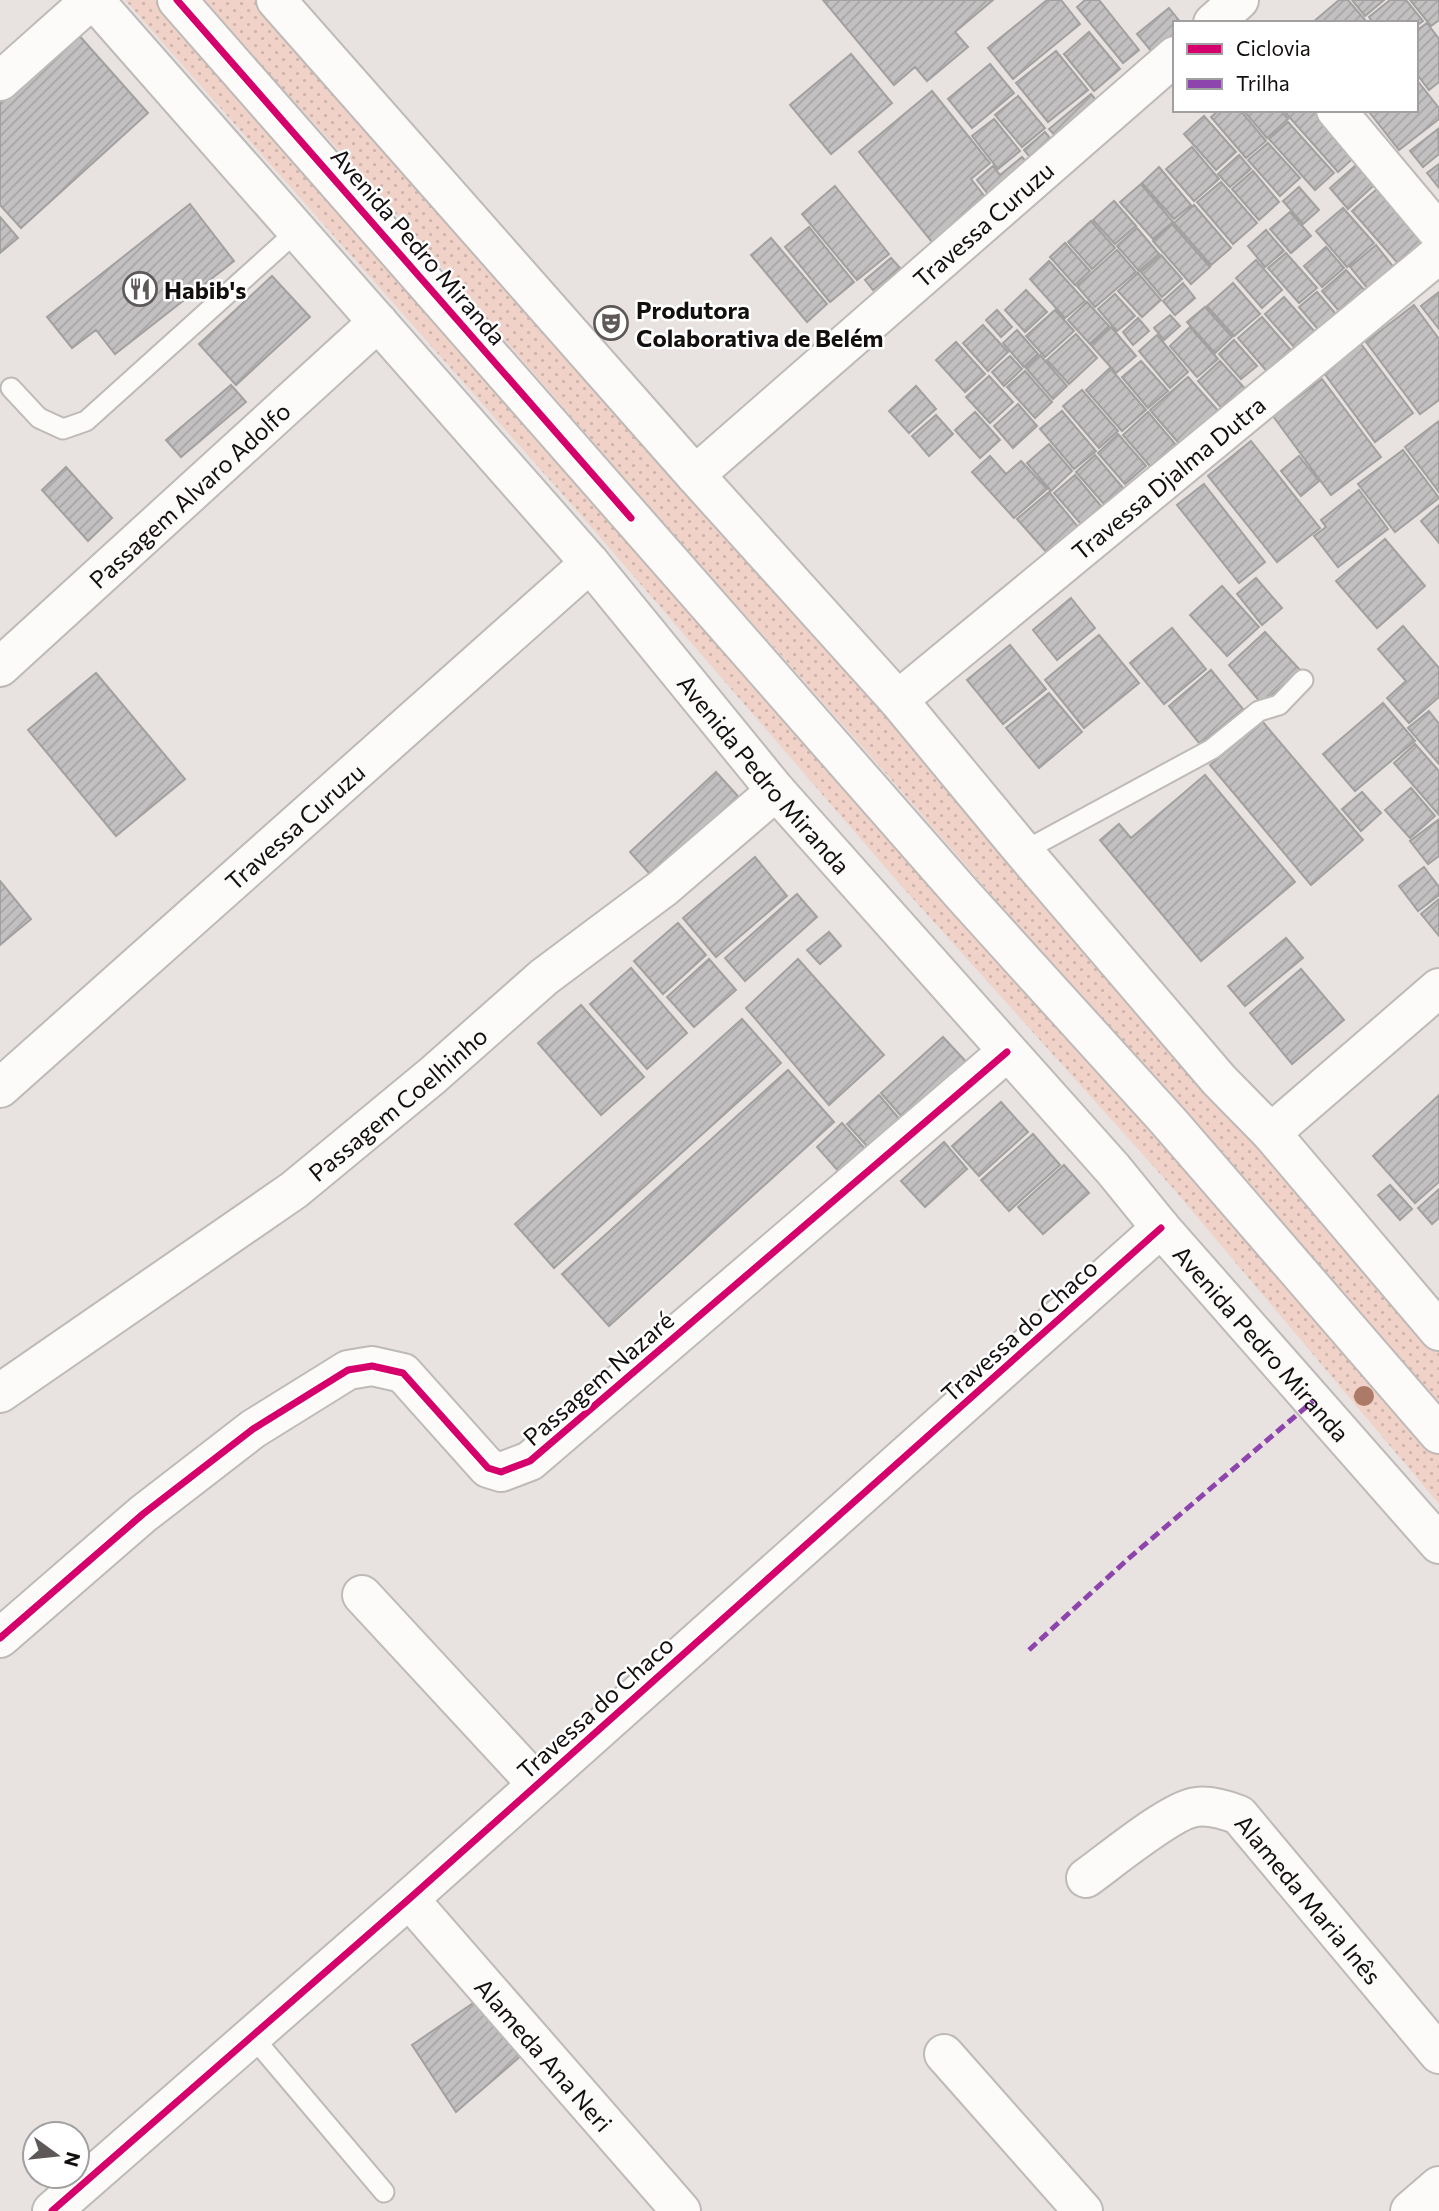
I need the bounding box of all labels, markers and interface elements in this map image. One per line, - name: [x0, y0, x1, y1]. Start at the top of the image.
- legend: [1173, 21, 1418, 112]
- text: Ciclovia: [1236, 35, 1311, 60]
- text: Trilha: [1236, 70, 1290, 95]
- street label: Avenida Pedro Miranda: [326, 142, 512, 350]
- street label: Travessa Curuzu: [907, 155, 1059, 293]
- restaurant icon: Habib's: [121, 270, 159, 308]
- place label: Habib's: [164, 275, 246, 304]
- place label: Produtora Colaborativa de Belém: [636, 295, 884, 352]
- theatre icon: Produtora Colaborativa de Belém: [592, 304, 630, 342]
- street label: Travessa Djalma Dutra: [1065, 389, 1271, 566]
- street label: Passagem Alvaro Adolfo: [83, 395, 296, 593]
- street label: Avenida Pedro Miranda: [672, 668, 857, 879]
- street label: Travessa Curuzu: [219, 756, 370, 896]
- street label: Passagem Coelhinho: [302, 1020, 493, 1187]
- street label: Avenida Pedro Miranda: [1168, 1239, 1356, 1447]
- street label: Travessa do Chaco: [935, 1252, 1103, 1408]
- street label: Passagem Nazaré: [517, 1305, 679, 1451]
- street label: Travessa do Chaco: [511, 1629, 679, 1785]
- street label: Alameda Maria Inês: [1230, 1808, 1388, 1989]
- street label: Alameda Ana Neri: [470, 1972, 619, 2137]
- north arrow: [21, 2120, 91, 2190]
- text: N: [60, 2150, 86, 2169]

